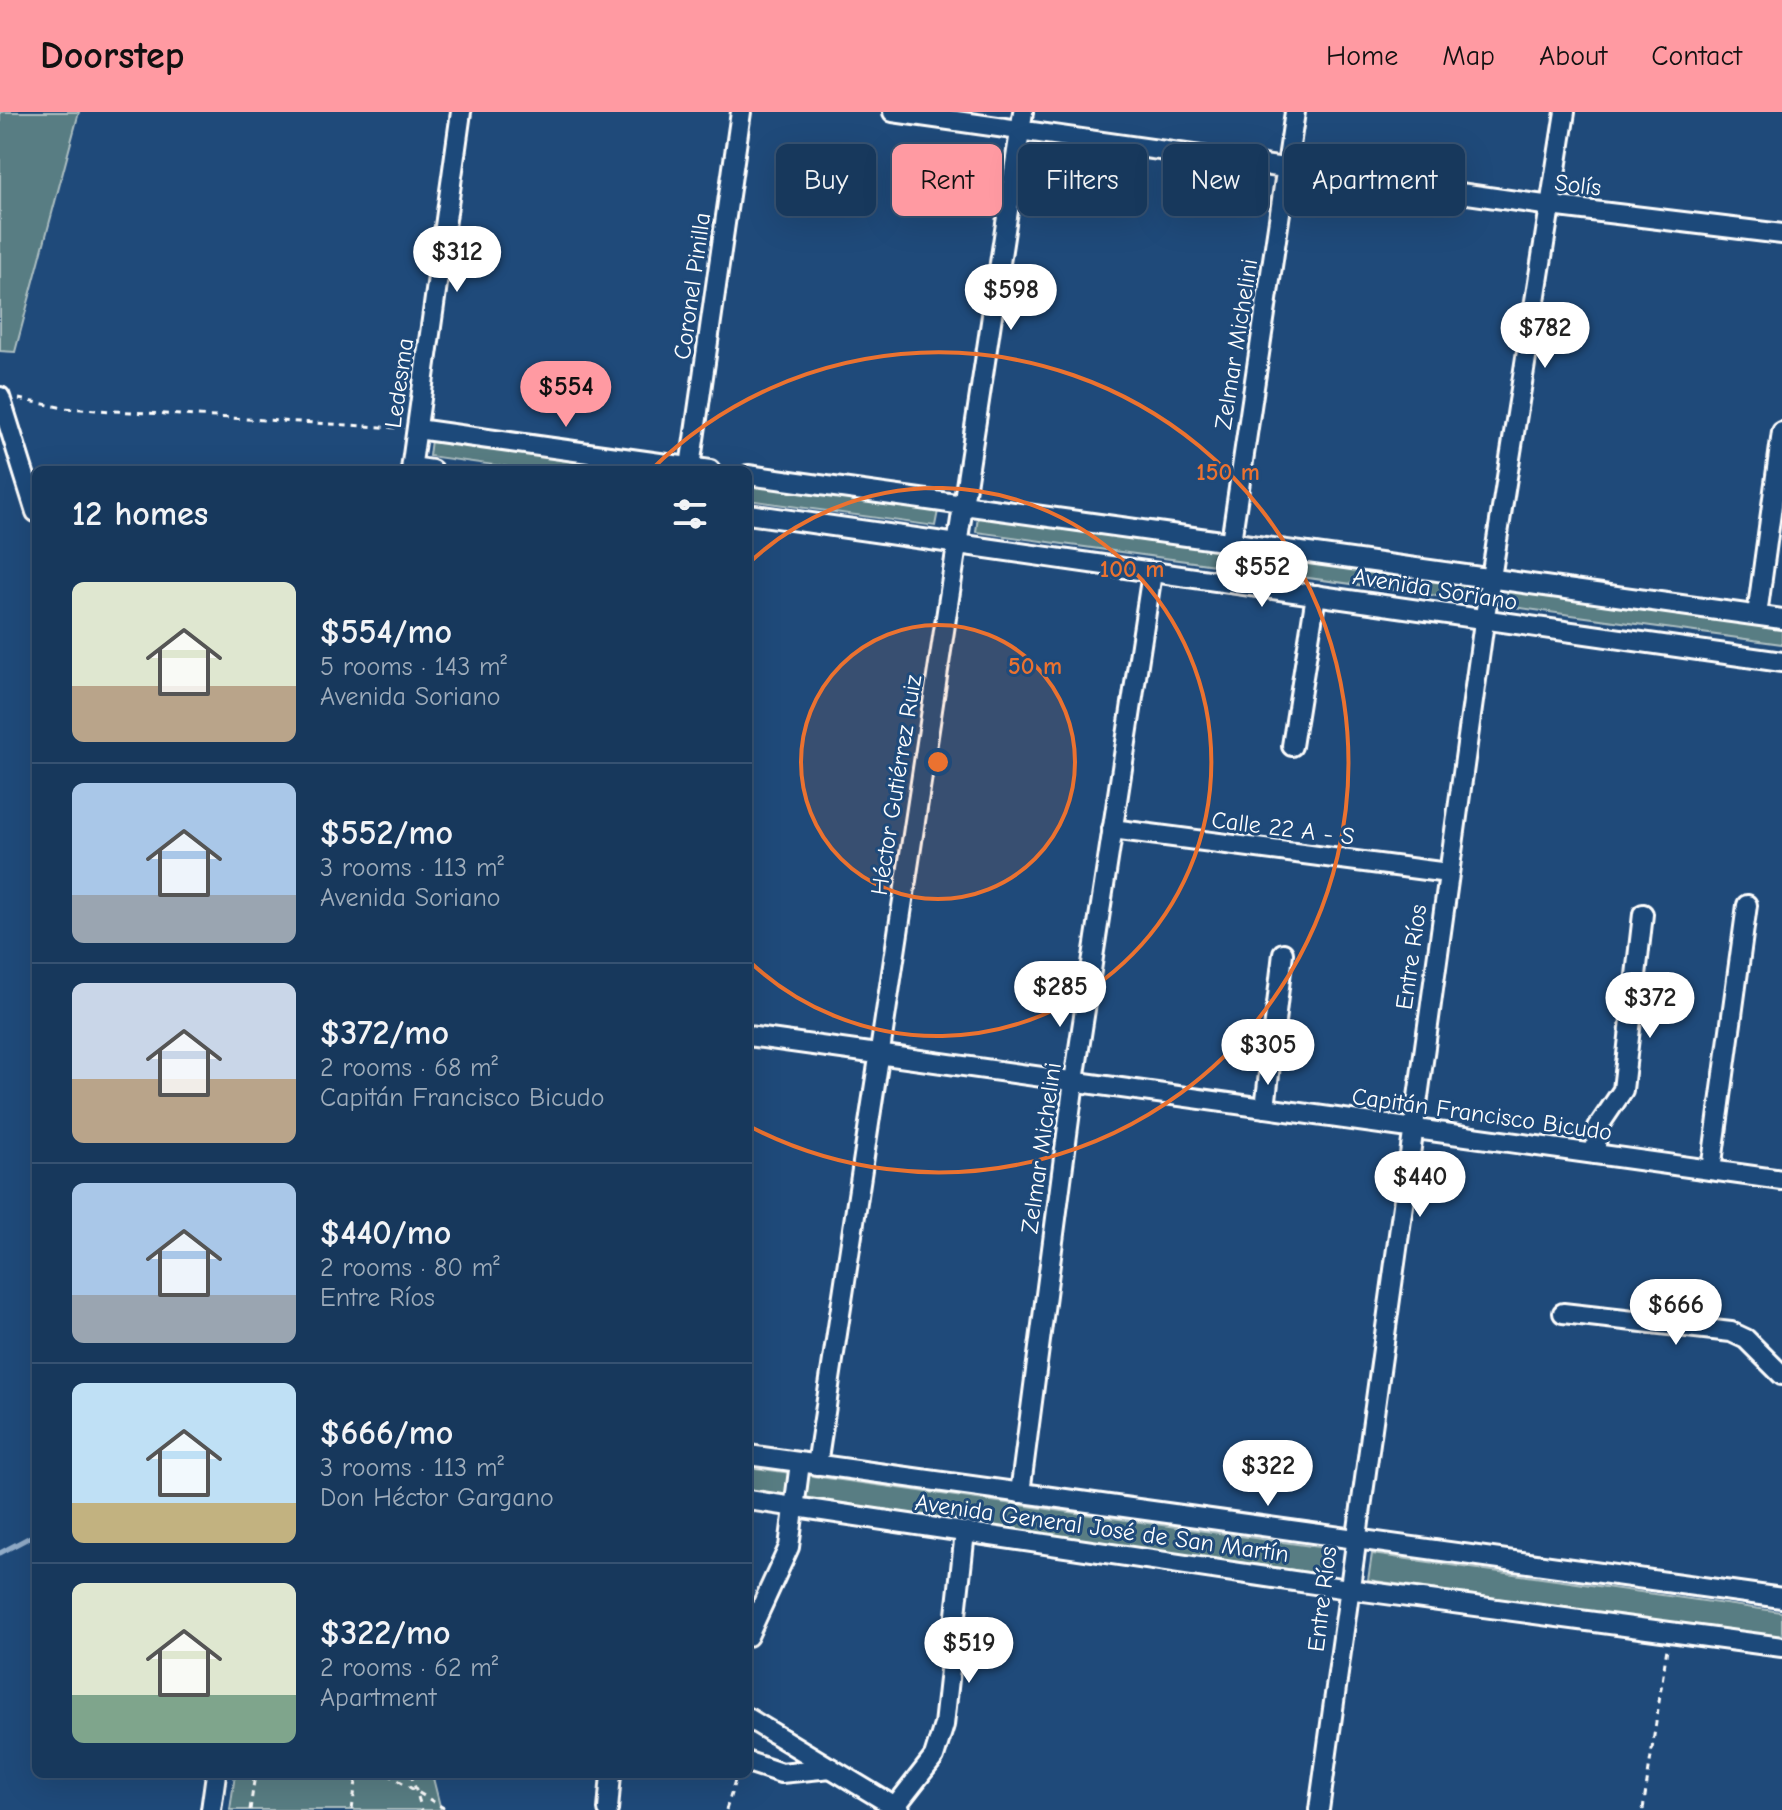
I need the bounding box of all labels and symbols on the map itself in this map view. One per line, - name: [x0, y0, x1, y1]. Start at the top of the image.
- street label: Solís: [1553, 168, 1603, 202]
- street label: Coronel Pinilla: [668, 211, 716, 361]
- pin: $312: [410, 226, 504, 294]
- street label: Zelmar Michelini: [1209, 257, 1263, 431]
- pin: $598: [964, 264, 1058, 332]
- pin: $782: [1498, 302, 1592, 370]
- street label: Ledesma: [379, 336, 419, 430]
- pin: $554: [519, 361, 613, 429]
- text: 150 m: [1196, 458, 1260, 486]
- pin: $552: [1215, 541, 1309, 609]
- text: 100 m: [1100, 555, 1164, 583]
- street label: Avenida Soriano: [1351, 562, 1519, 616]
- text: 50 m: [1008, 652, 1062, 680]
- street label: Héctor Gutiérrez Ruiz: [865, 672, 927, 897]
- centre of rings: [924, 748, 952, 776]
- street label: Calle 22 A - S: [1210, 805, 1356, 851]
- street label: Entre Ríos: [1390, 903, 1432, 1011]
- pin: $285: [1013, 961, 1107, 1029]
- pin: $372: [1603, 972, 1697, 1040]
- pin: $305: [1221, 1019, 1315, 1087]
- street label: Zelmar Michelini: [1015, 1061, 1067, 1235]
- street label: Capitán Francisco Bicudo: [1350, 1082, 1614, 1146]
- pin: $440: [1373, 1151, 1467, 1219]
- pin: $666: [1629, 1279, 1723, 1347]
- pin: $322: [1221, 1440, 1315, 1508]
- street label: Avenida General José de San Martín: [913, 1488, 1291, 1568]
- street label: Entre Ríos: [1302, 1545, 1342, 1653]
- pin: $519: [922, 1617, 1016, 1685]

